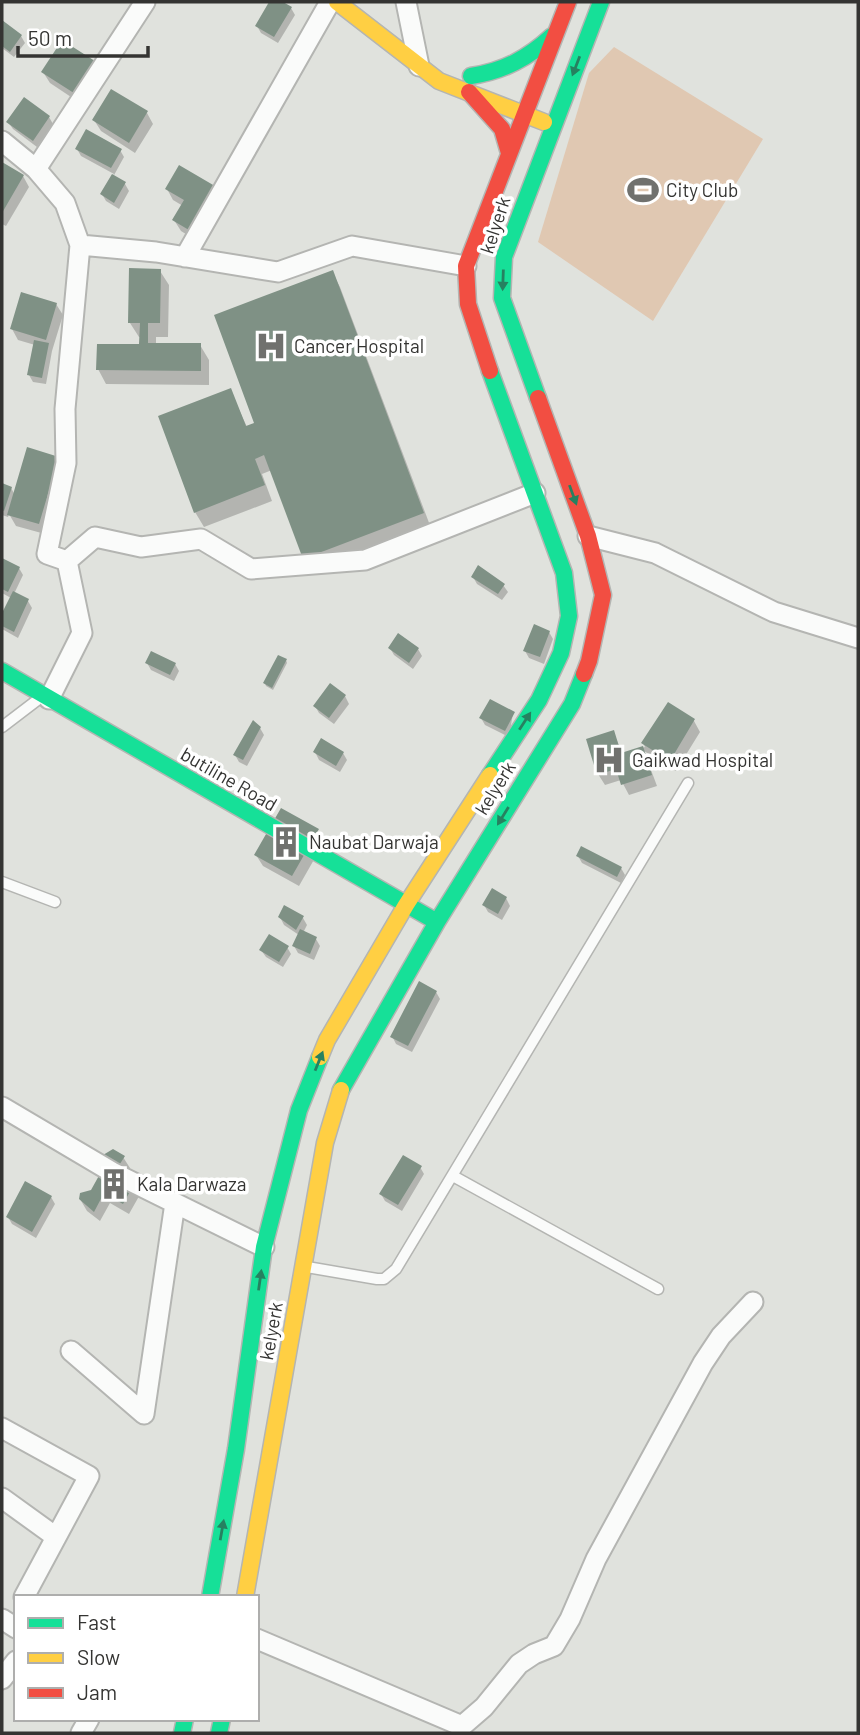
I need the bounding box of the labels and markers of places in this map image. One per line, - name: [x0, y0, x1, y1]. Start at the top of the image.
- sports icon: City Club: [626, 173, 660, 207]
- place label: City Club: [666, 178, 738, 201]
- hospital icon: Cancer Hospital: [254, 329, 288, 363]
- place label: Cancer Hospital: [294, 334, 424, 357]
- hospital icon: Gaikwad Hospital: [592, 743, 626, 777]
- place label: Gaikwad Hospital: [632, 748, 773, 771]
- building icon: Naubat Darwaja: [269, 825, 303, 859]
- place label: Naubat Darwaja: [309, 830, 439, 853]
- building icon: Kala Darwaza: [97, 1167, 131, 1201]
- place label: Kala Darwaza: [137, 1172, 246, 1195]

